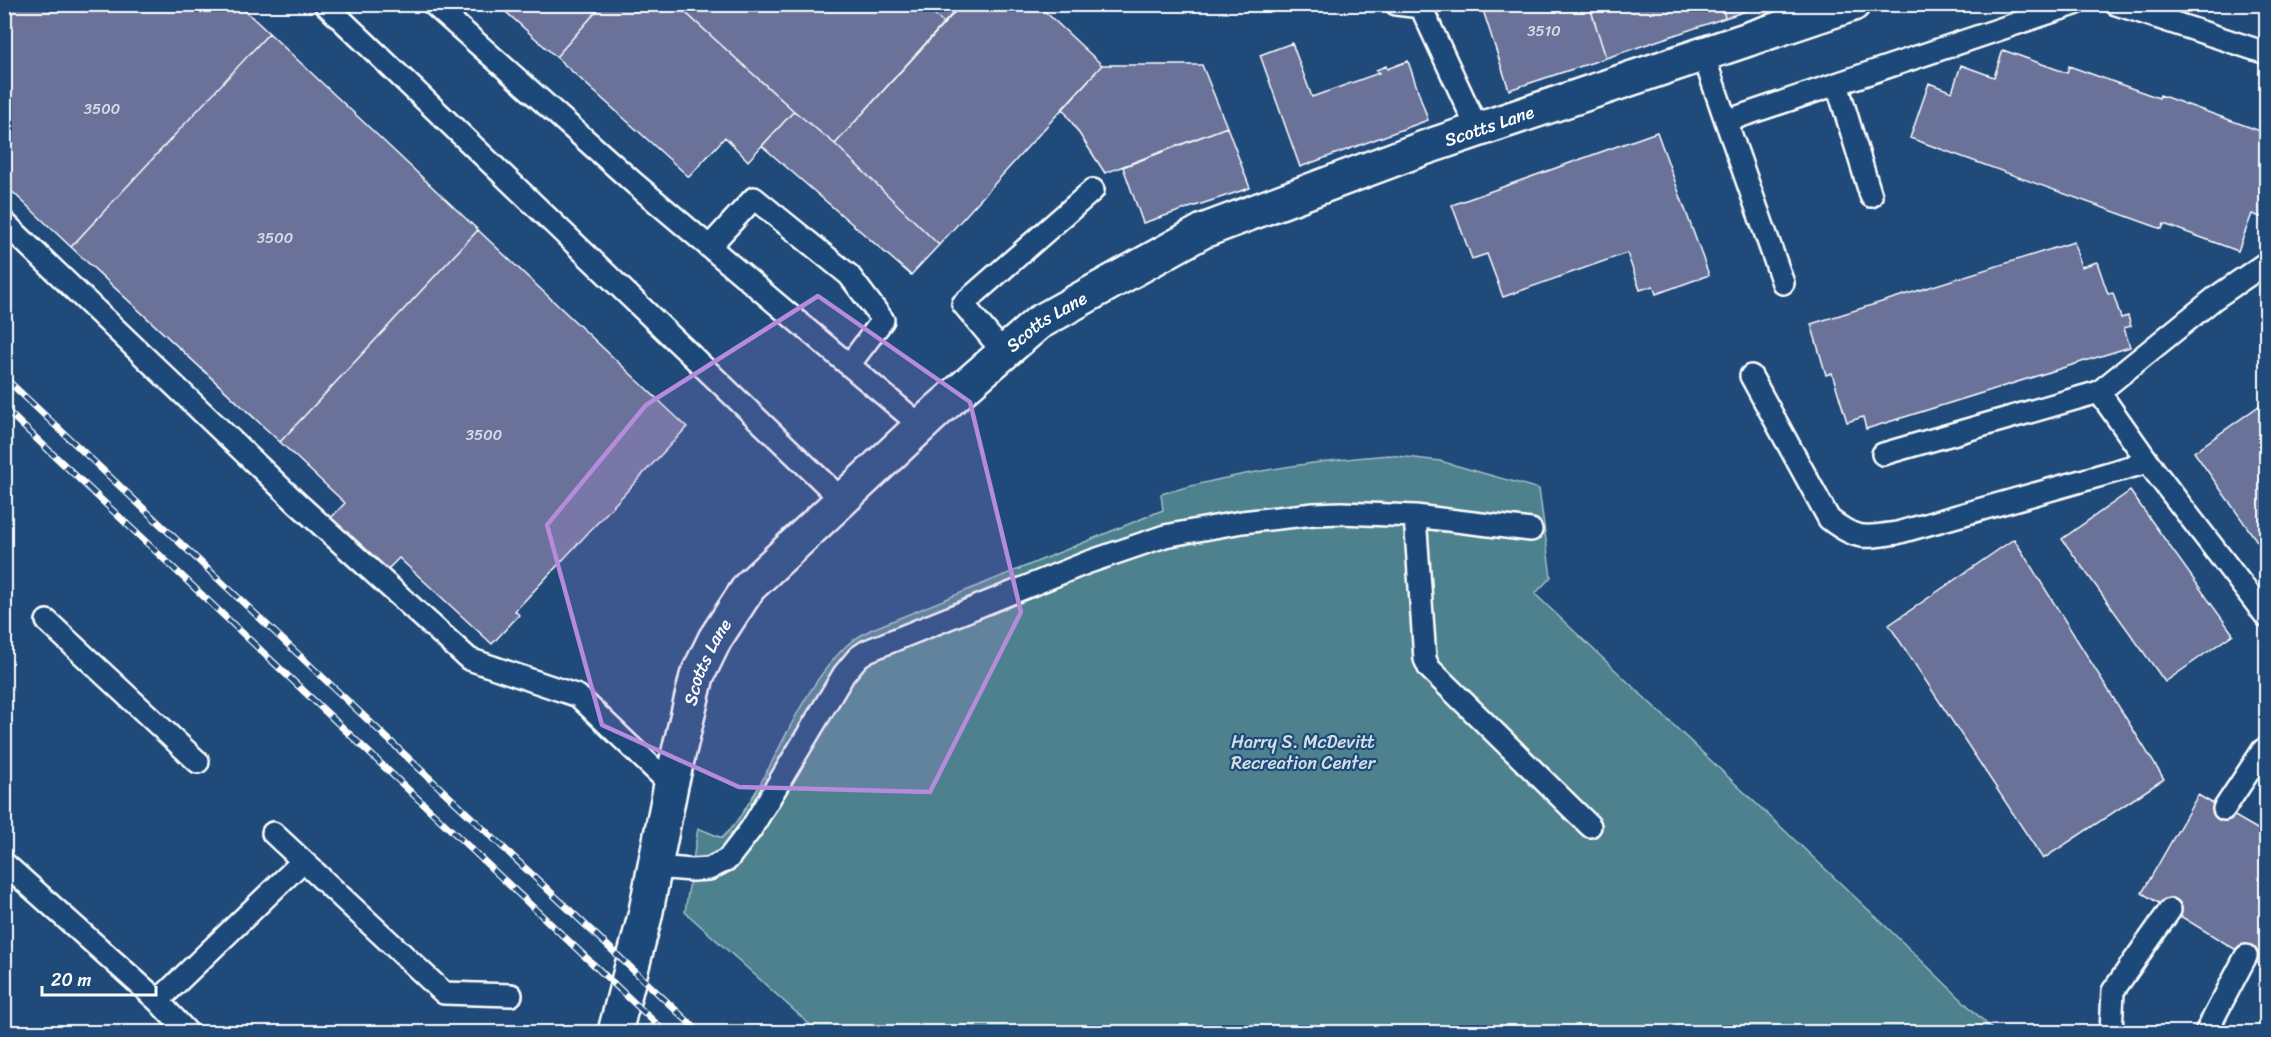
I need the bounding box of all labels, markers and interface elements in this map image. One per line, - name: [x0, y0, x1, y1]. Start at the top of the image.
- house number: 3510: [1527, 18, 1561, 44]
- house number: 3500: [84, 96, 120, 122]
- street label: Scotts Lane: [1440, 96, 1539, 156]
- house number: 3500: [257, 225, 293, 251]
- street label: Scotts Lane: [998, 282, 1094, 361]
- house number: 3500: [466, 422, 502, 448]
- street label: Scotts Lane: [674, 612, 741, 709]
- park label: Harry S. McDevitt Recreation Center: [1231, 726, 1377, 779]
- scale bar: [42, 959, 156, 997]
- text: 20 m: [51, 964, 91, 996]

